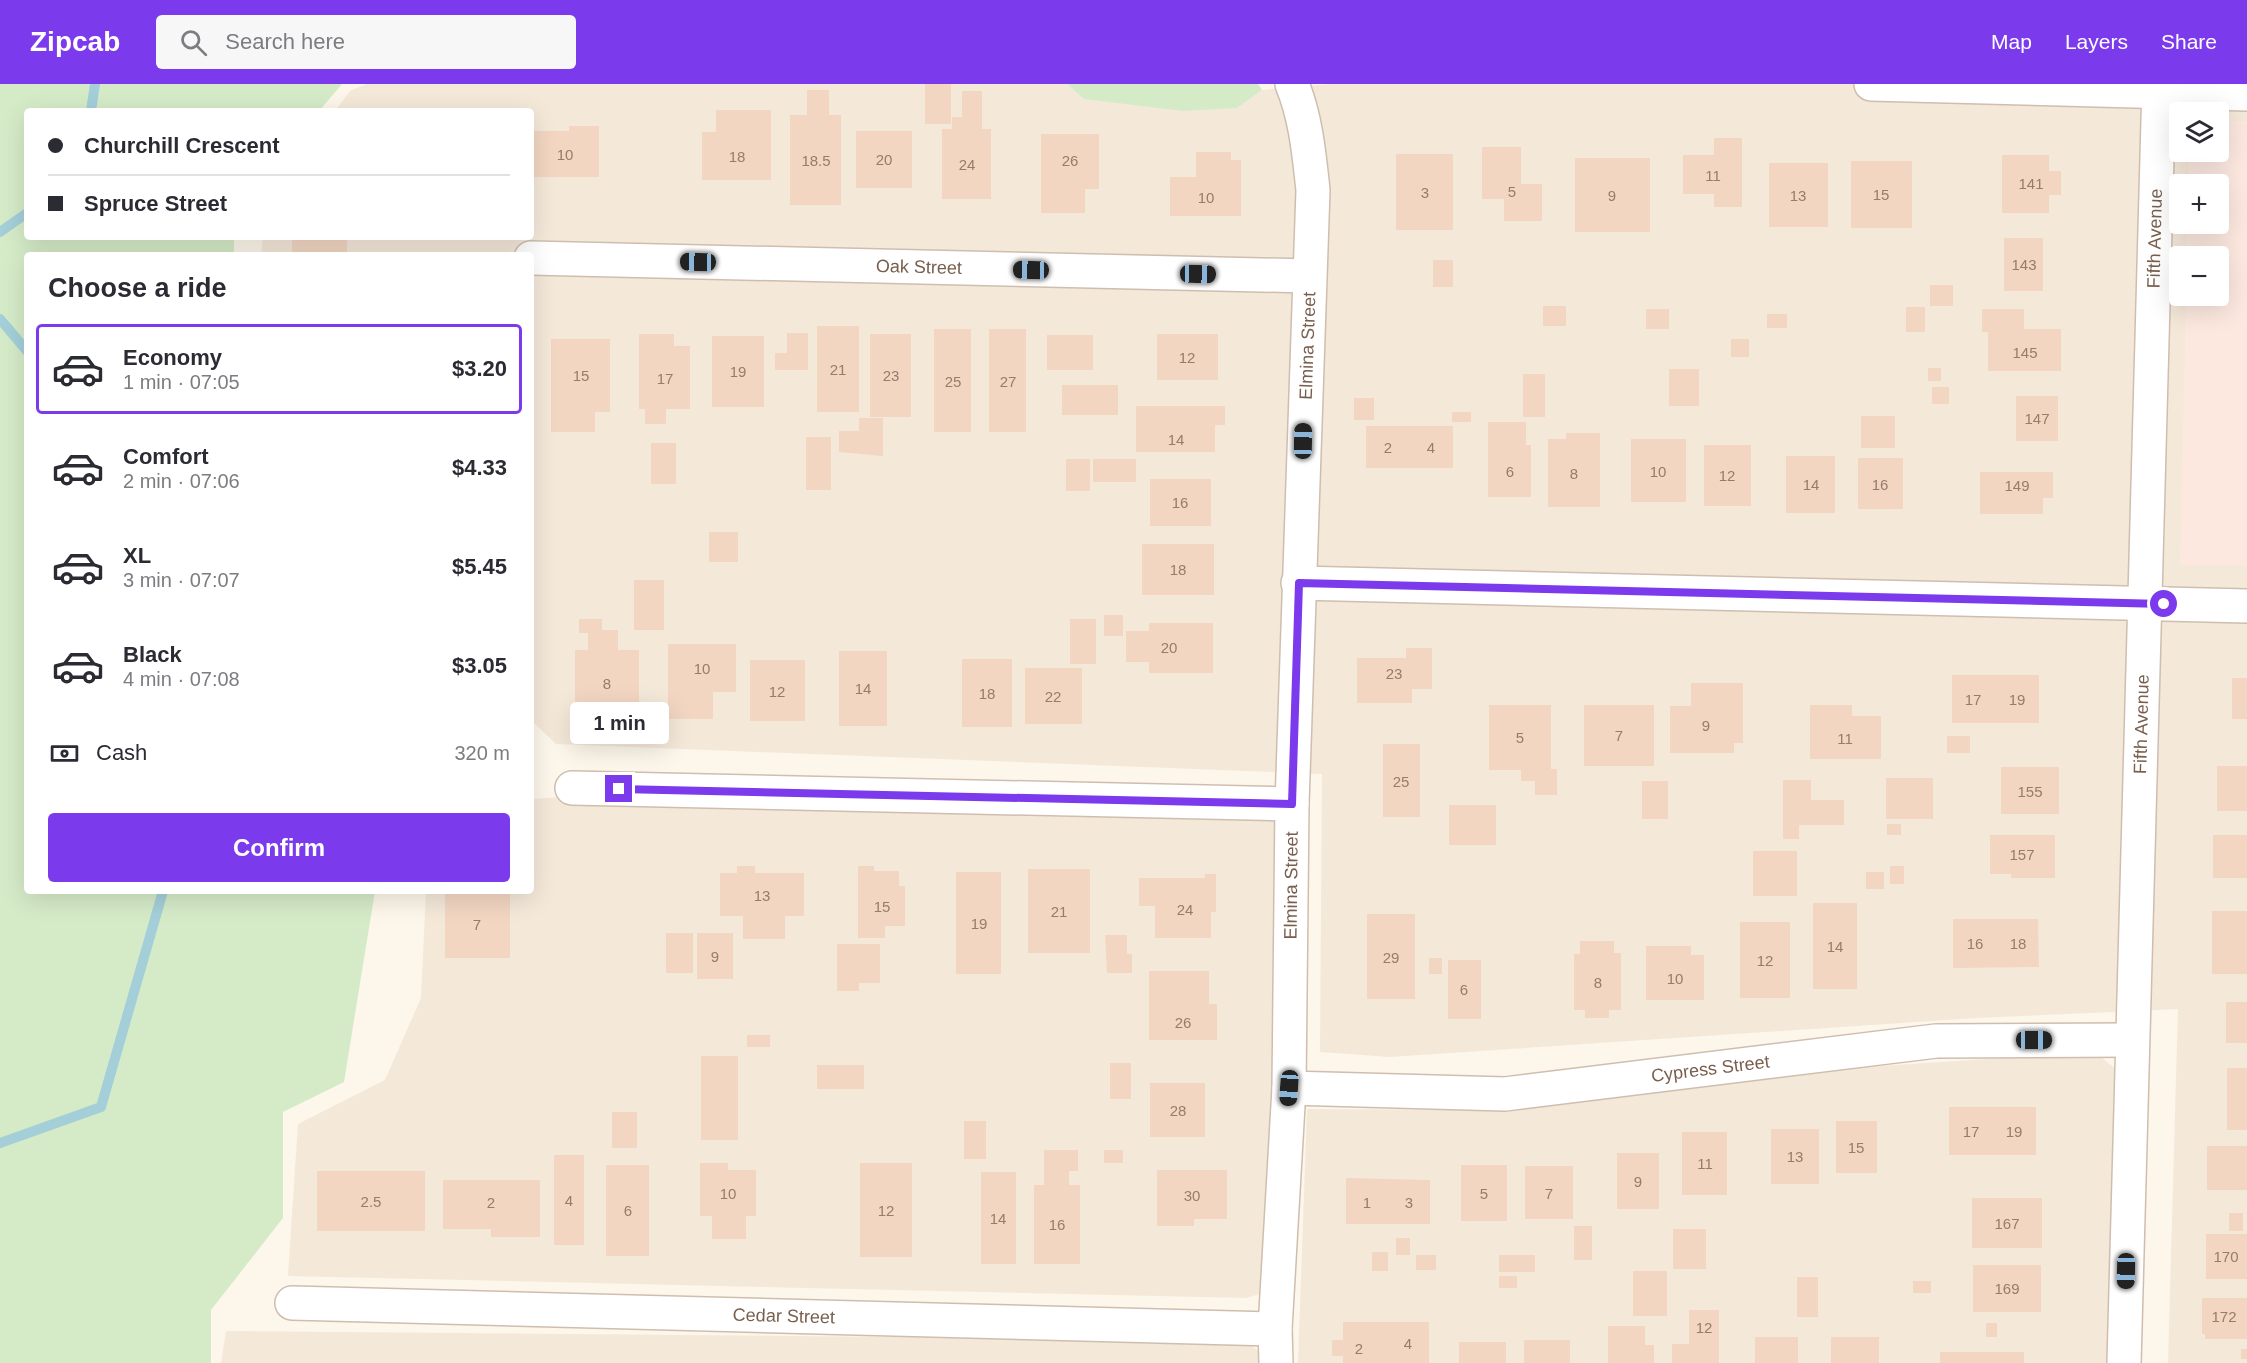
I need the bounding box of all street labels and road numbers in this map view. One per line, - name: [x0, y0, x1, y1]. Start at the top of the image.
- street label: Fifth Avenue: [2143, 188, 2166, 289]
- street label: Oak Street: [876, 256, 962, 278]
- street label: Elmina Street: [1296, 291, 1320, 400]
- street label: Fifth Avenue: [2130, 674, 2153, 774]
- street label: Elmina Street: [1281, 831, 1302, 940]
- street label: Cypress Street: [1650, 1052, 1771, 1086]
- street label: Cedar Street: [733, 1305, 835, 1327]

